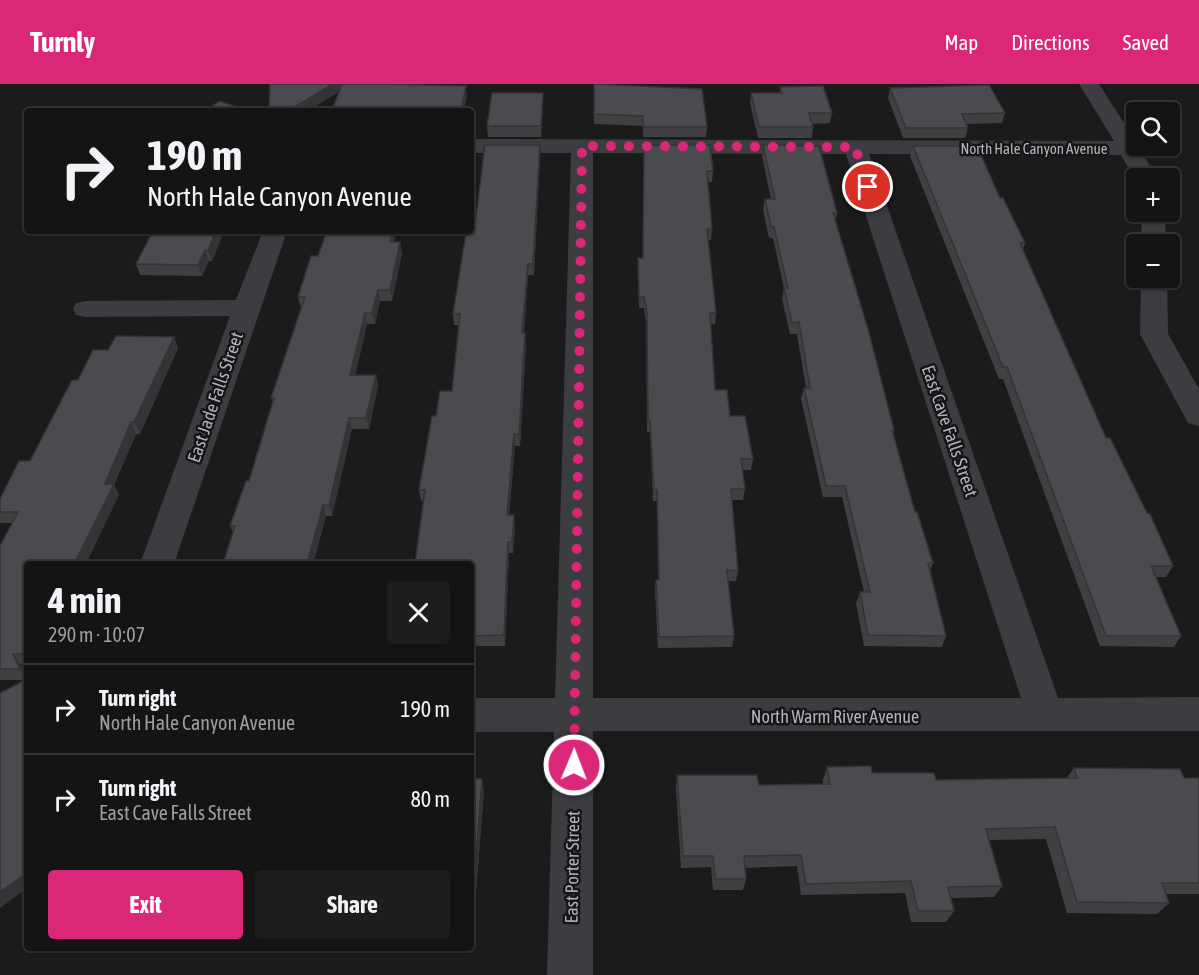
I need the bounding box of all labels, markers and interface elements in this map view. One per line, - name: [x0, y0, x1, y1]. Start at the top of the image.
- text: Turnly: [30, 26, 95, 58]
- text: Map: [944, 30, 978, 54]
- text: Directions: [1011, 30, 1090, 54]
- text: Saved: [1123, 30, 1169, 54]
- map controls: [1126, 102, 1180, 288]
- button: search: [1126, 102, 1180, 156]
- text: 190 m: [147, 131, 242, 179]
- icon: right: [48, 132, 126, 210]
- street label: North Hale Canyon Avenue: [960, 140, 1108, 157]
- pin: [842, 161, 893, 212]
- button: +: [1126, 168, 1180, 222]
- icon: arrive: [851, 170, 884, 203]
- text: North Hale Canyon Avenue: [147, 181, 412, 212]
- button: −: [1126, 234, 1180, 288]
- street label: East Jade Falls Street: [183, 329, 247, 465]
- street label: East Cave Falls Street: [918, 363, 982, 499]
- text: 4 min: [48, 579, 122, 621]
- button: close: [387, 581, 450, 644]
- text: 290 m · 10:07: [48, 623, 145, 646]
- text: Turn right: [99, 685, 176, 711]
- icon: right: [48, 693, 81, 726]
- text: 190 m: [400, 696, 450, 722]
- street label: North Warm River Avenue: [751, 706, 919, 727]
- text: North Hale Canyon Avenue: [99, 711, 295, 734]
- position arrow: [542, 733, 606, 797]
- text: Turn right: [99, 775, 176, 801]
- icon: right: [48, 783, 81, 816]
- text: 80 m: [410, 786, 450, 812]
- text: East Cave Falls Street: [99, 801, 252, 824]
- street label: East Porter Street: [561, 810, 583, 924]
- button: Exit: [48, 870, 243, 939]
- button: Share: [255, 870, 450, 939]

